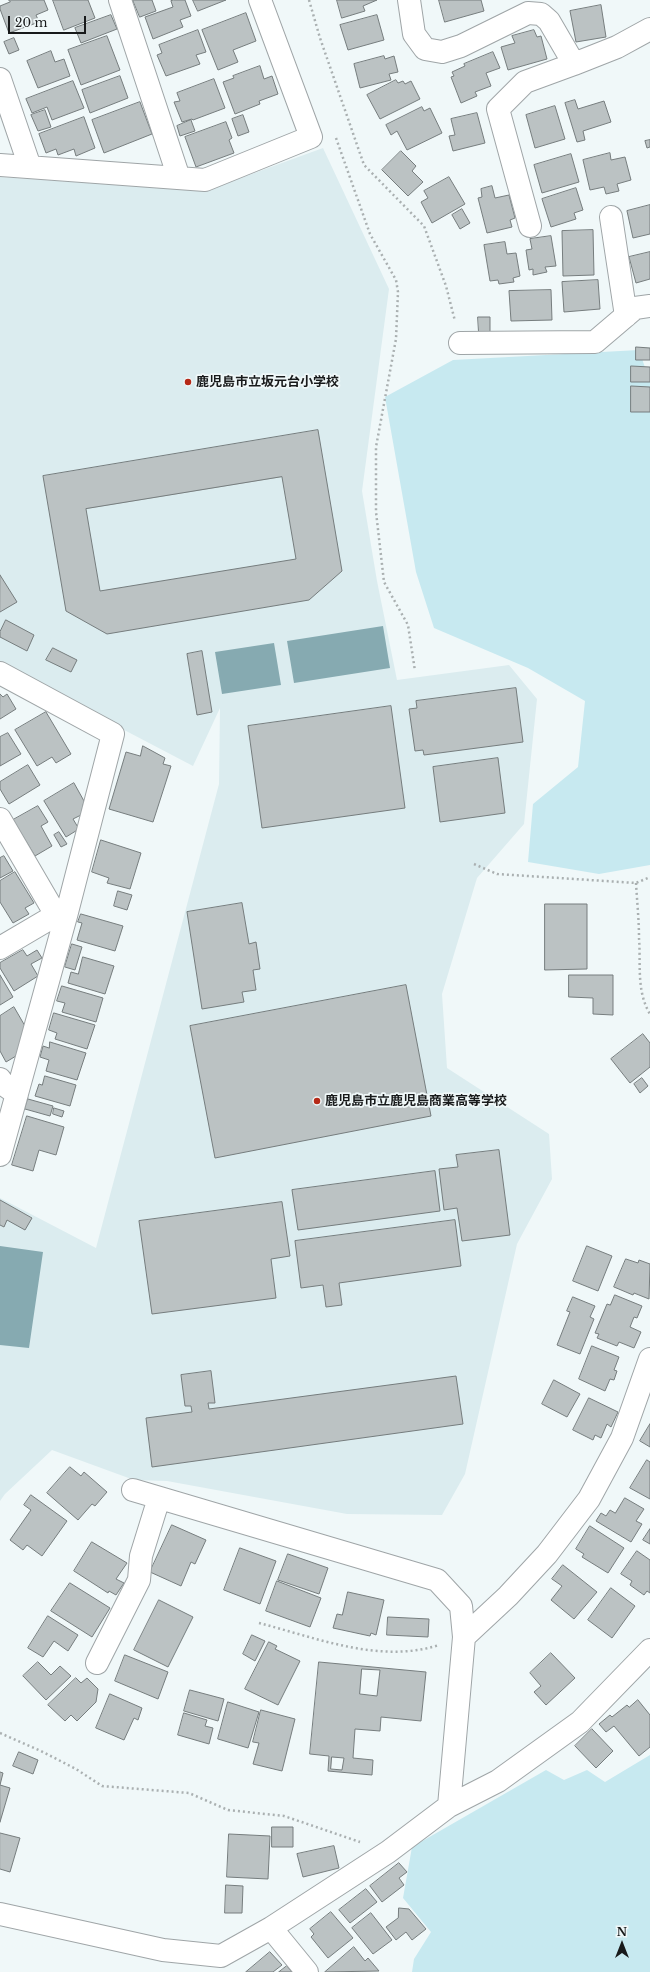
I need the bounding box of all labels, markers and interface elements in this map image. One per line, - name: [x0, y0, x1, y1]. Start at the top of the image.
- scale bar: [10, 8, 88, 34]
- text: 20 m: [15, 15, 47, 30]
- place label: 鹿児島市立坂元台小学校: [196, 374, 339, 390]
- marker: 鹿児島市立坂元台小学校: [183, 377, 193, 387]
- place label: 鹿児島市立鹿児島商業高等学校: [325, 1093, 507, 1109]
- marker: 鹿児島市立鹿児島商業高等学校: [312, 1096, 322, 1106]
- north arrow: [602, 1924, 642, 1964]
- text: N: [617, 1925, 627, 1939]

